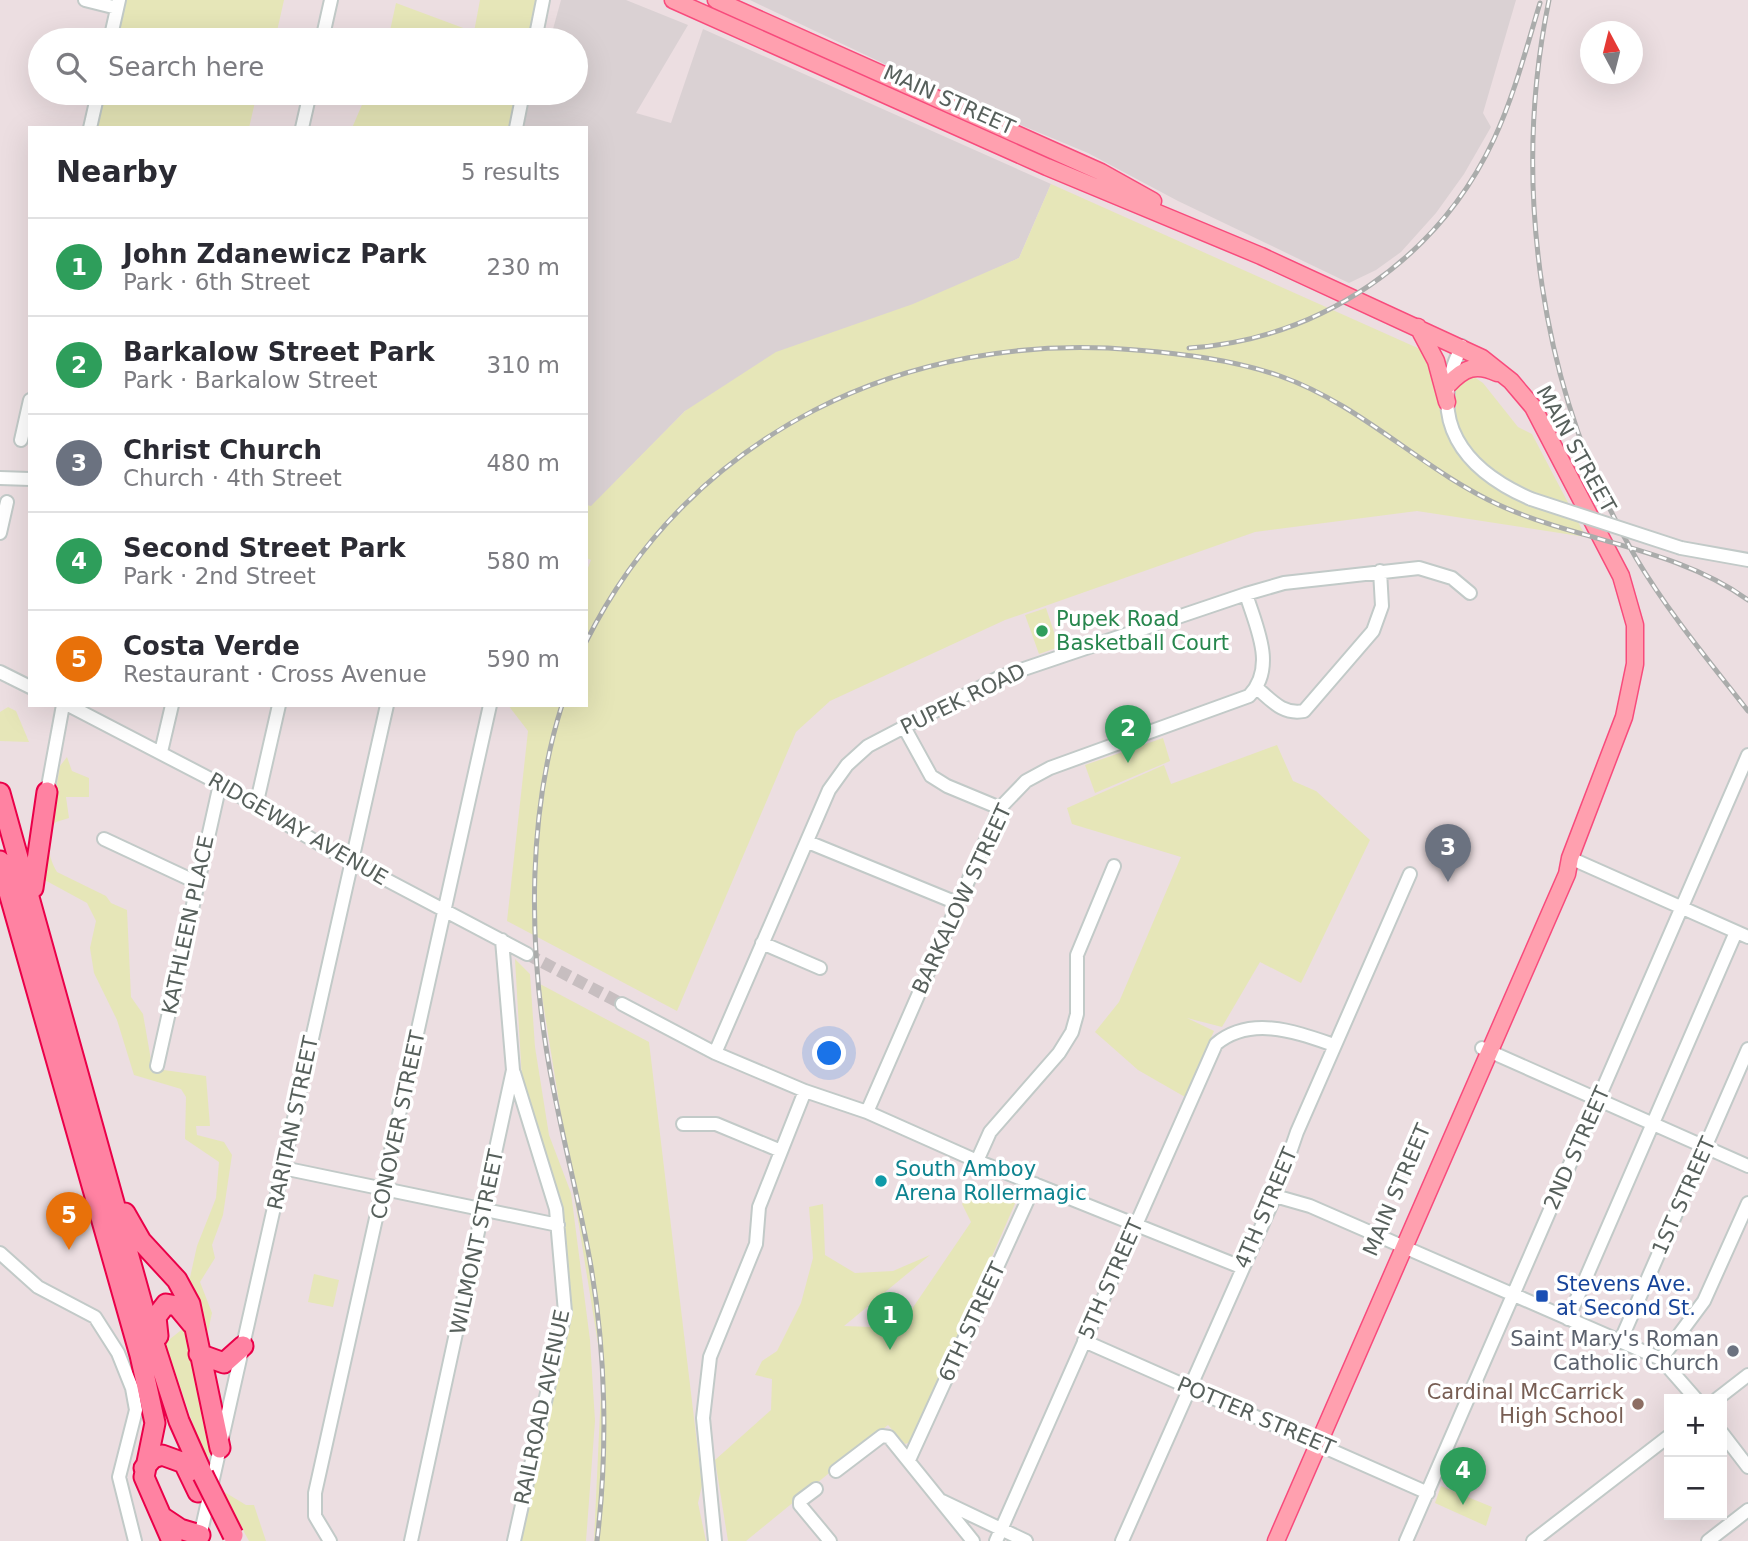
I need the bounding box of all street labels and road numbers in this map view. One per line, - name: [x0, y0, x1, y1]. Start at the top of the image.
- street label: MAIN STREET: [880, 60, 1019, 140]
- street label: MAIN STREET: [1531, 381, 1621, 517]
- street label: PUPEK ROAD: [897, 658, 1029, 740]
- street label: RIDGEWAY AVENUE: [204, 768, 392, 890]
- street label: BARKALOW STREET: [908, 800, 1017, 997]
- street label: KATHLEEN PLACE: [157, 833, 219, 1017]
- street label: CONOVER STREET: [366, 1028, 430, 1221]
- street label: RARITAN STREET: [263, 1034, 323, 1212]
- street label: 2ND STREET: [1539, 1083, 1615, 1213]
- street label: MAIN STREET: [1358, 1120, 1436, 1260]
- street label: 1ST STREET: [1647, 1133, 1721, 1259]
- street label: 4TH STREET: [1230, 1144, 1302, 1272]
- street label: WILMONT STREET: [446, 1147, 508, 1337]
- street label: 5TH STREET: [1074, 1215, 1148, 1343]
- street label: 6TH STREET: [934, 1258, 1010, 1385]
- street label: RAILROAD AVENUE: [510, 1307, 574, 1507]
- street label: POTTER STREET: [1173, 1372, 1339, 1460]

